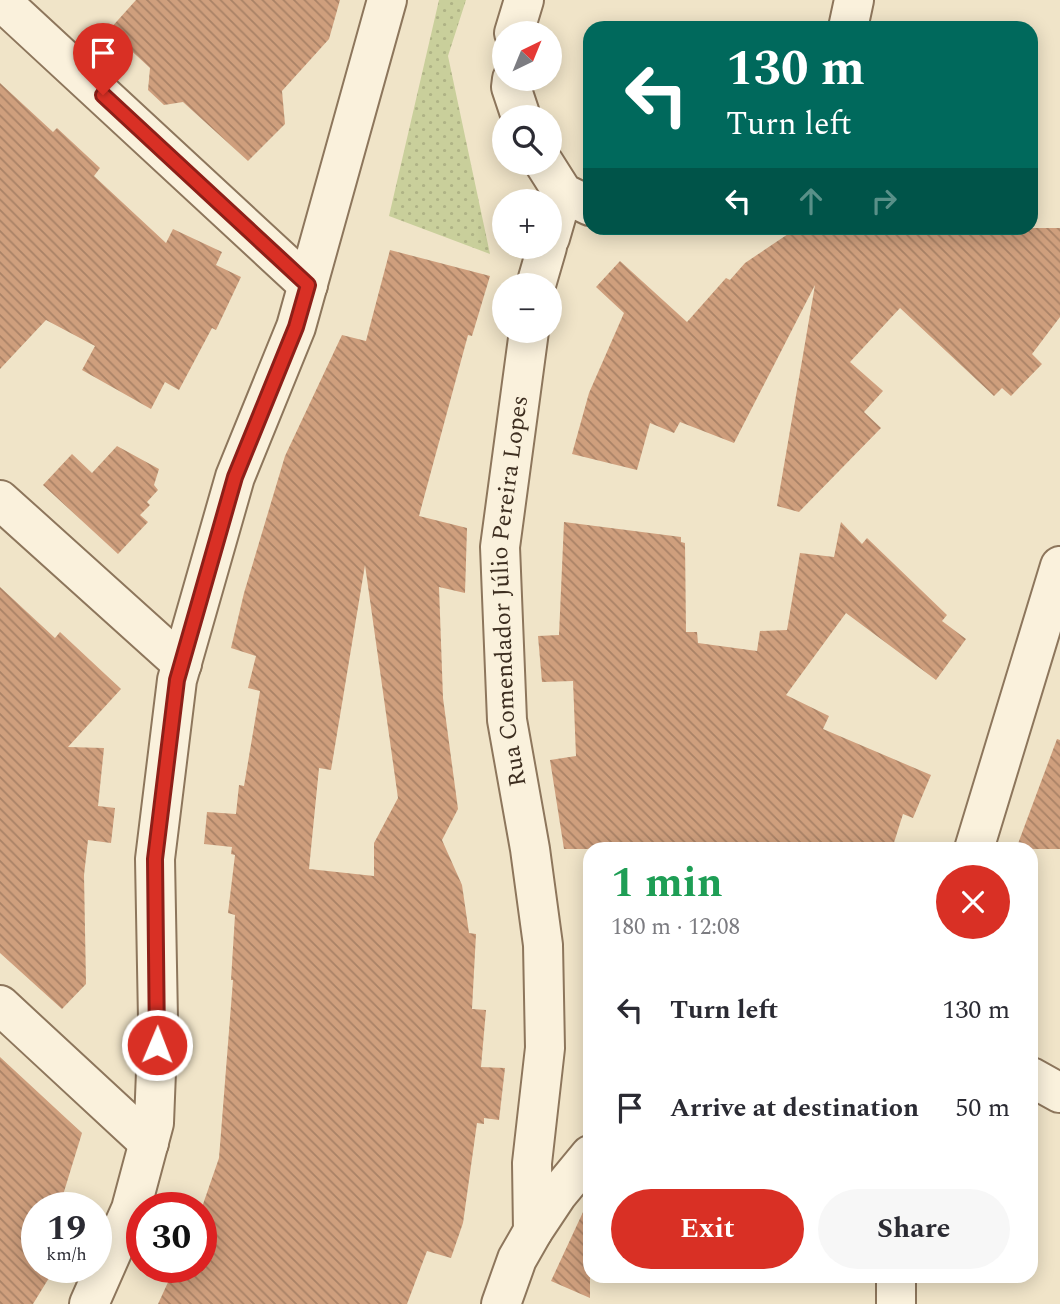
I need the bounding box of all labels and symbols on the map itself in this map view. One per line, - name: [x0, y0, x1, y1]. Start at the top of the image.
- north arrow: [492, 21, 562, 91]
- pin: [73, 23, 133, 95]
- street label: Rua Comendador Júlio Pereira Lopes: [482, 393, 538, 790]
- position arrow: [120, 1008, 194, 1082]
- speed limit sign: 30: [126, 1192, 217, 1283]

